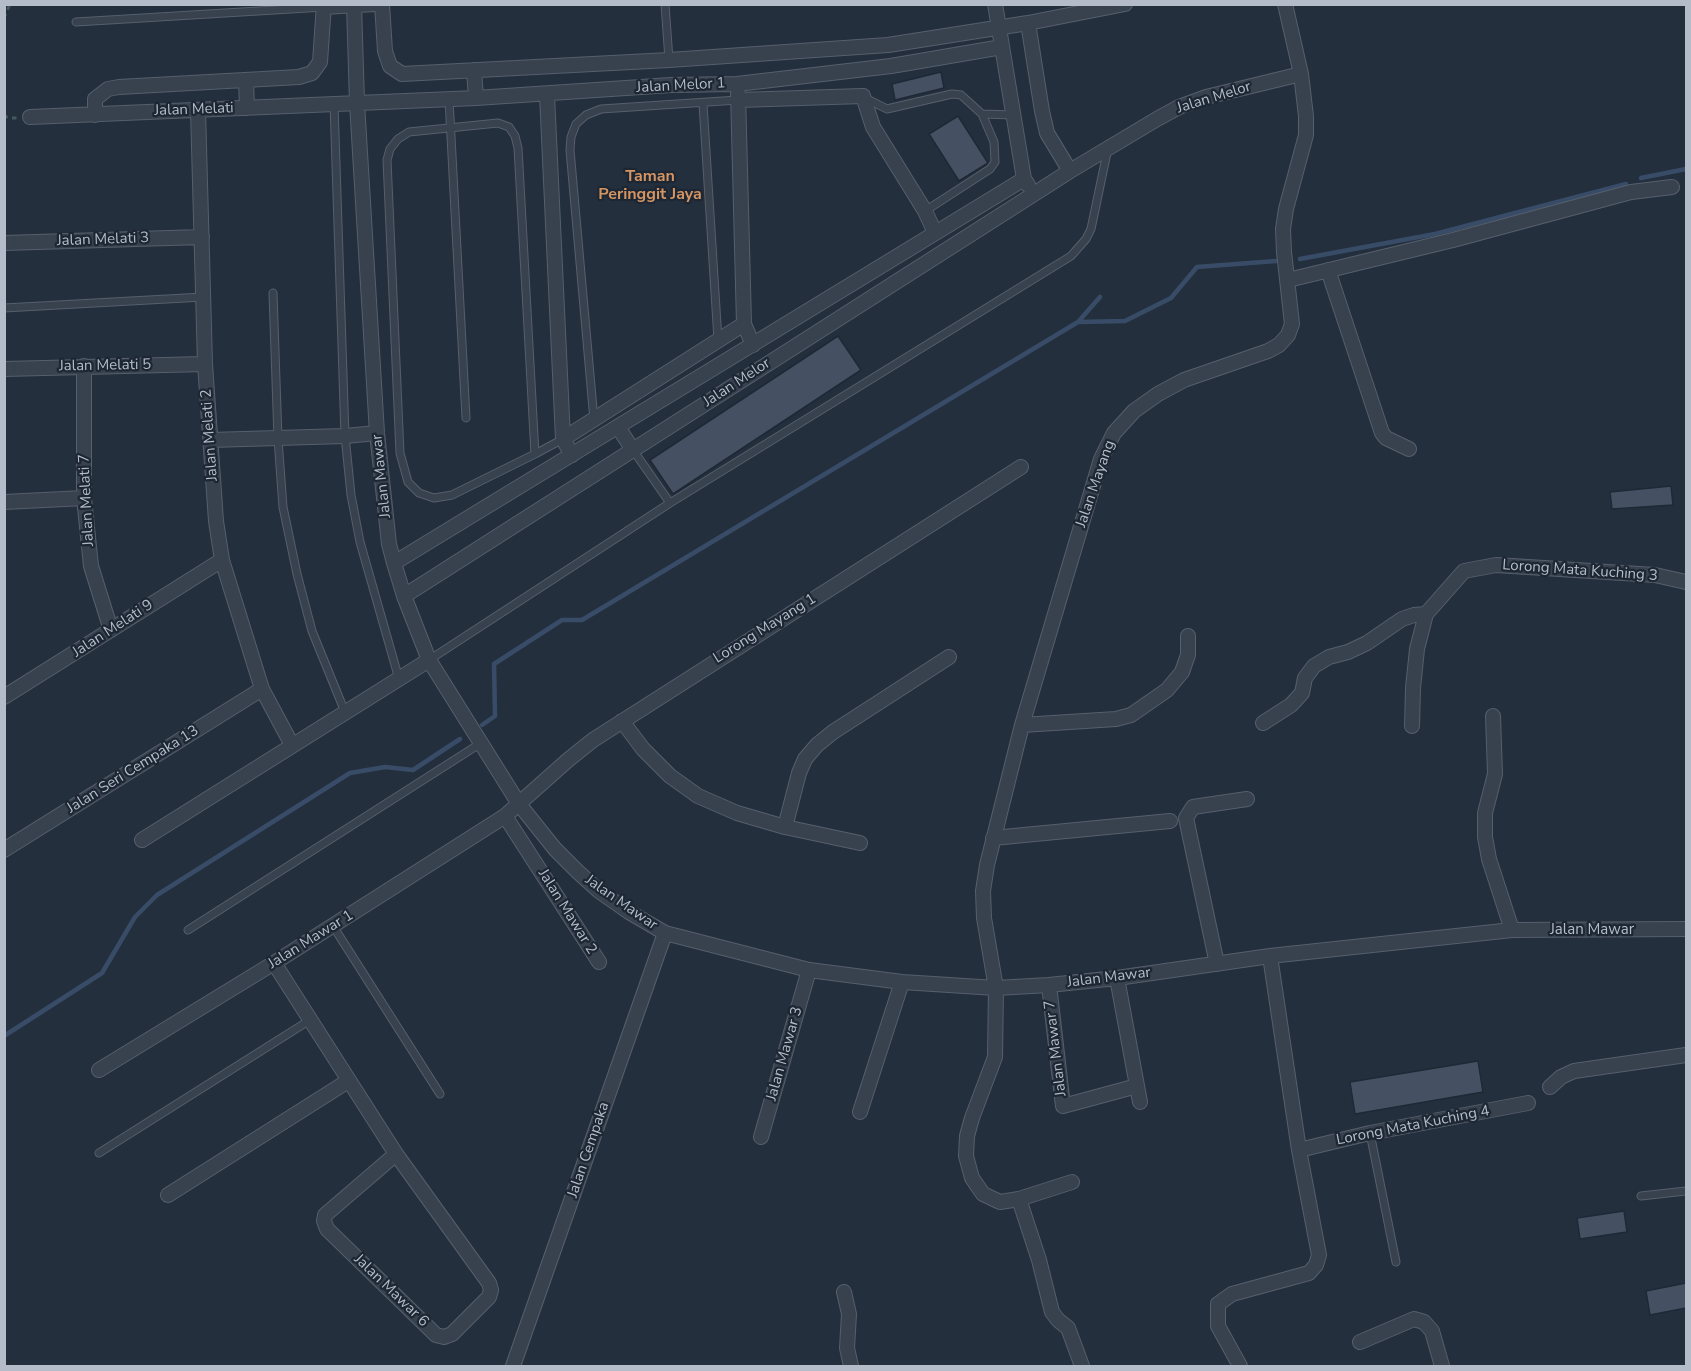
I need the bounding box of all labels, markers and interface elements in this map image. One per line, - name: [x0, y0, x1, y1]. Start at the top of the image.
- street label: Jalan Melor 1: [636, 75, 726, 97]
- street label: Jalan Melor: [1175, 78, 1253, 118]
- street label: Jalan Melati: [154, 100, 234, 120]
- district label: Taman Peringgit Jaya: [598, 167, 702, 205]
- street label: Jalan Melati 3: [57, 229, 149, 251]
- street label: Jalan Melor: [700, 355, 774, 411]
- street label: Jalan Melati 5: [59, 356, 151, 376]
- street label: Jalan Melati 2: [198, 388, 222, 482]
- street label: Jalan Mawar: [369, 433, 395, 519]
- street label: Jalan Mayang: [1073, 438, 1119, 530]
- street label: Jalan Melati 7: [76, 453, 98, 547]
- street label: Lorong Mata Kuching 3: [1502, 557, 1658, 585]
- street label: Lorong Mayang 1: [710, 590, 820, 668]
- street label: Jalan Melati 9: [69, 596, 157, 662]
- street label: Jalan Seri Cempaka 13: [64, 722, 202, 818]
- street label: Jalan Mawar 2: [534, 866, 600, 958]
- street label: Jalan Mawar: [581, 872, 661, 934]
- street label: Jalan Mawar 1: [265, 907, 357, 973]
- street label: Jalan Mawar: [1550, 921, 1634, 939]
- street label: Jalan Mawar: [1066, 964, 1152, 992]
- street label: Jalan Mawar 7: [1041, 999, 1071, 1097]
- street label: Jalan Mawar 3: [763, 1005, 807, 1103]
- street label: Jalan Cempaka: [564, 1100, 614, 1200]
- street label: Lorong Mata Kuching 4: [1335, 1102, 1491, 1150]
- street label: Jalan Mawar 6: [350, 1251, 432, 1331]

